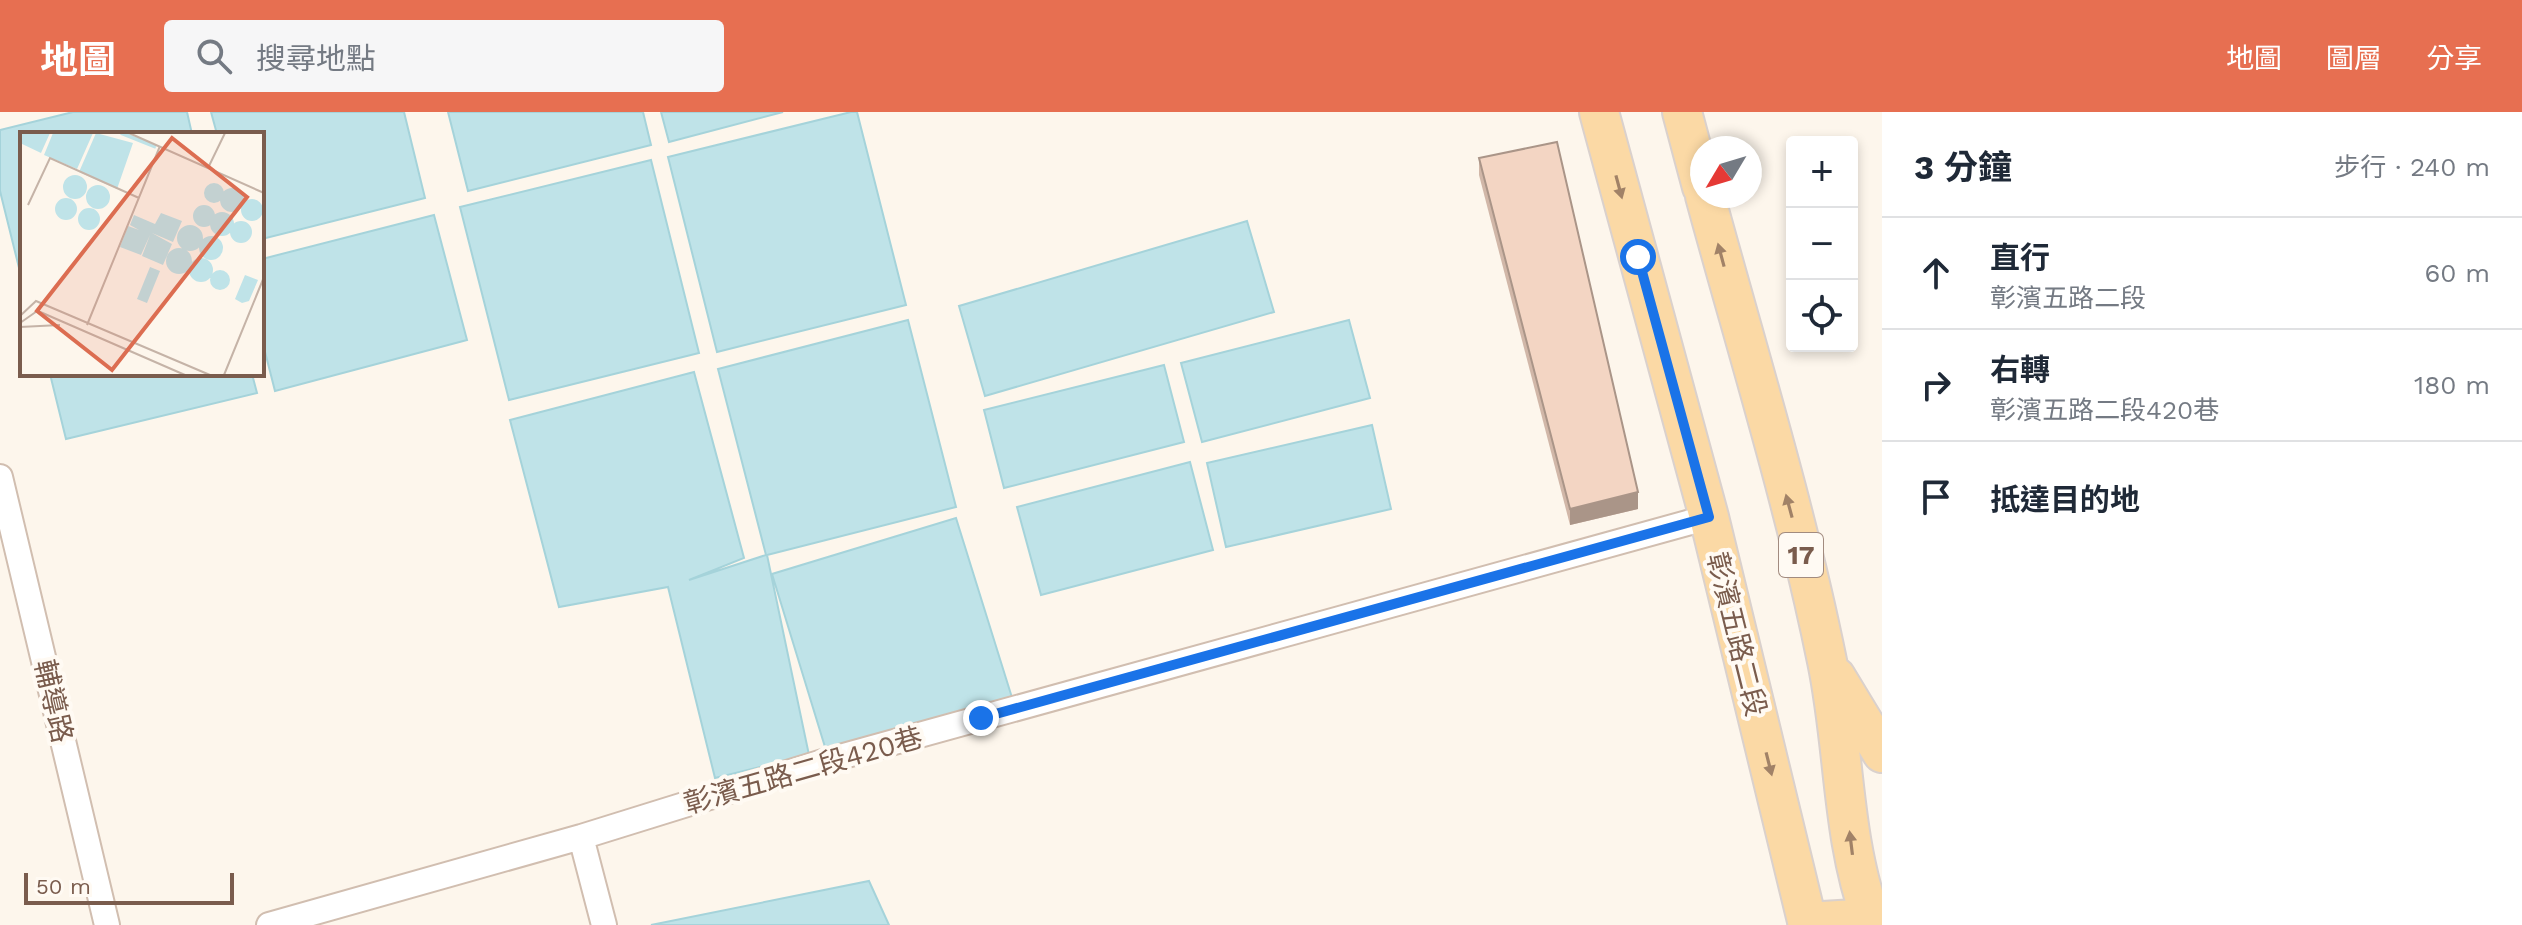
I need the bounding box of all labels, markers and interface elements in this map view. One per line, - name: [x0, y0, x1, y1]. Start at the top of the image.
- search box: [164, 20, 724, 92]
- icon: search: [192, 34, 236, 78]
- text: 地圖: [40, 38, 116, 82]
- text: 搜尋地點: [256, 41, 376, 76]
- text: 地圖: [2226, 42, 2282, 75]
- text: 圖層: [2326, 42, 2382, 75]
- text: 分享: [2426, 42, 2482, 75]
- inset map: [20, 132, 264, 376]
- north arrow: [1690, 136, 1762, 208]
- map controls: [1786, 136, 1858, 352]
- button: +: [1786, 136, 1858, 208]
- text: 3 分鐘: [1914, 147, 2012, 187]
- text: 步行 · 240 m: [2334, 152, 2490, 182]
- one-way arrow: [1613, 176, 1626, 200]
- button: −: [1786, 208, 1858, 280]
- route start: [1620, 239, 1656, 275]
- text: 直行: [1990, 240, 2050, 275]
- one-way arrow: [1714, 242, 1726, 267]
- icon: ahead: [1914, 251, 1958, 295]
- text: 60 m: [2424, 258, 2490, 288]
- button: locate: [1786, 280, 1858, 352]
- text: 彰濱五路二段: [1990, 283, 2146, 313]
- text: 右轉: [1990, 352, 2050, 387]
- icon: right: [1914, 363, 1958, 407]
- text: 180 m: [2414, 370, 2490, 400]
- text: 彰濱五路二段420巷: [1990, 395, 2219, 425]
- icon: arrive: [1914, 475, 1958, 519]
- text: 抵達目的地: [1990, 482, 2140, 517]
- one-way arrow: [1783, 493, 1795, 518]
- road number: 17: [1779, 533, 1823, 577]
- street label: 彰濱五路二段: [1700, 549, 1773, 720]
- street label: 輔導路: [28, 656, 79, 746]
- route end: [963, 700, 999, 736]
- street label: 彰濱五路二段420巷: [680, 721, 926, 820]
- one-way arrow: [1763, 752, 1776, 777]
- one-way arrow: [1844, 830, 1857, 855]
- scale bar: [24, 869, 234, 905]
- text: 50 m: [36, 874, 91, 899]

